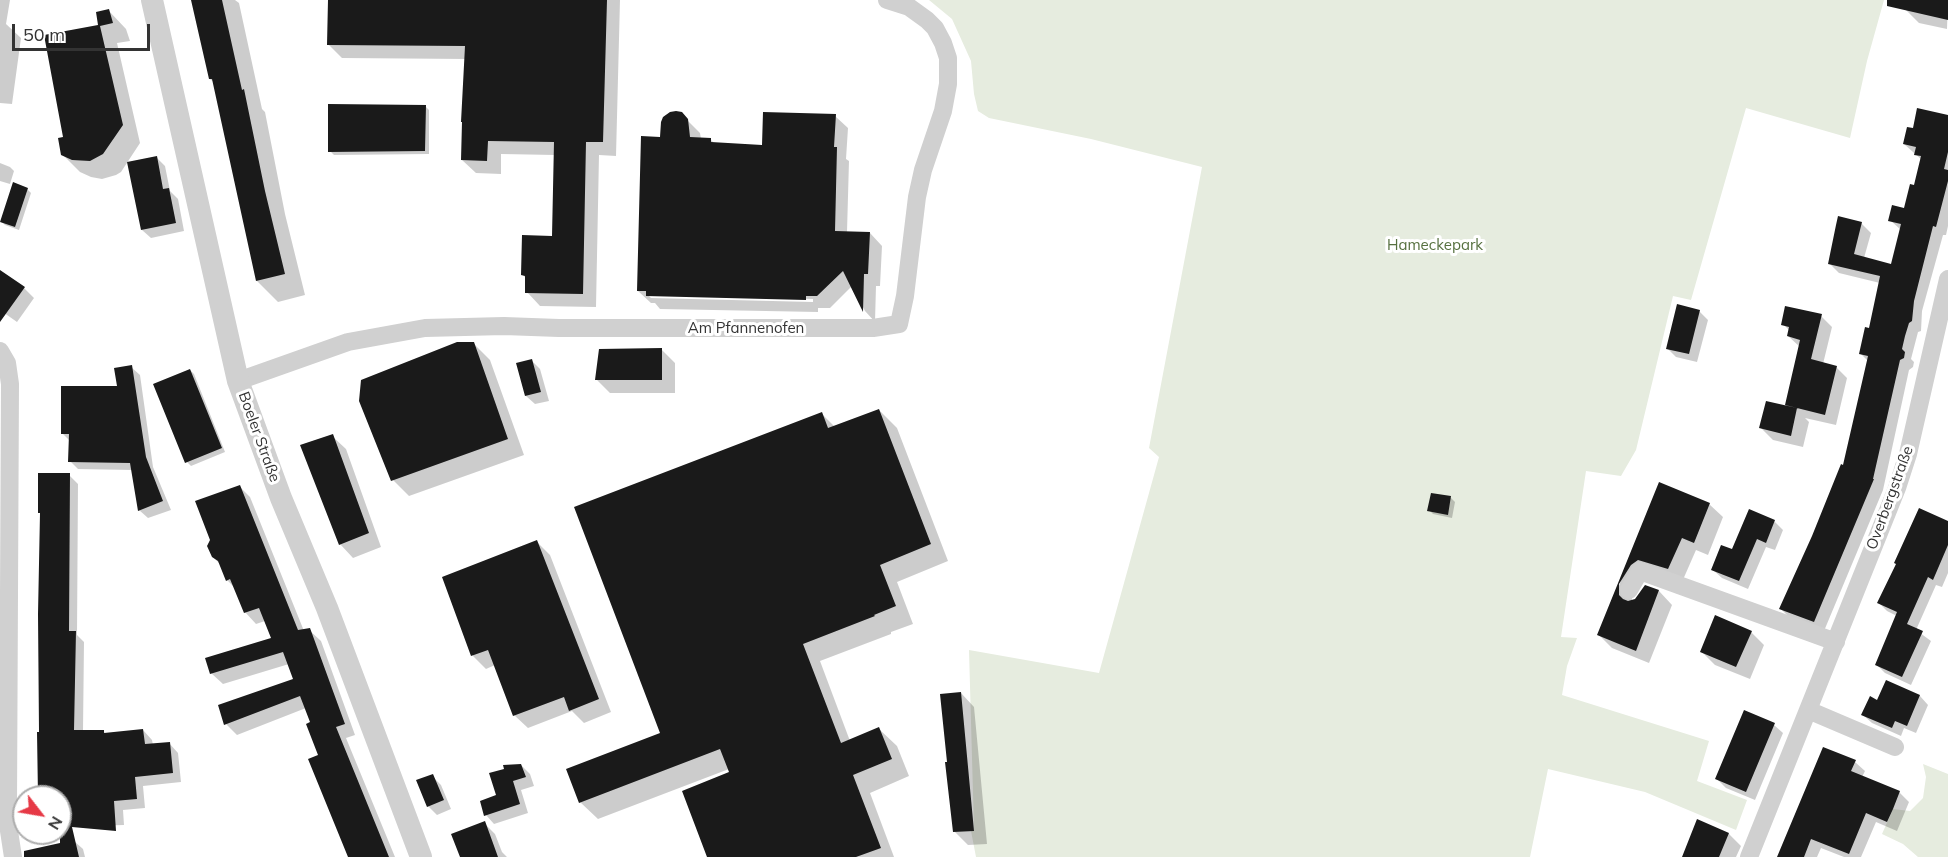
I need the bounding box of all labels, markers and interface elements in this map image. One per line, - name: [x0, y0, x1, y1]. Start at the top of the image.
- scale bar: [15, 12, 153, 50]
- text: 50 m: [23, 23, 65, 46]
- park label: Hameckepark: [1387, 236, 1483, 254]
- street label: Am Pfannenofen: [688, 319, 804, 337]
- street label: Boeler Straße: [234, 389, 284, 485]
- street label: Overbergstraße: [1863, 444, 1917, 552]
- north arrow: [12, 785, 72, 845]
- text: N: [44, 813, 67, 834]

